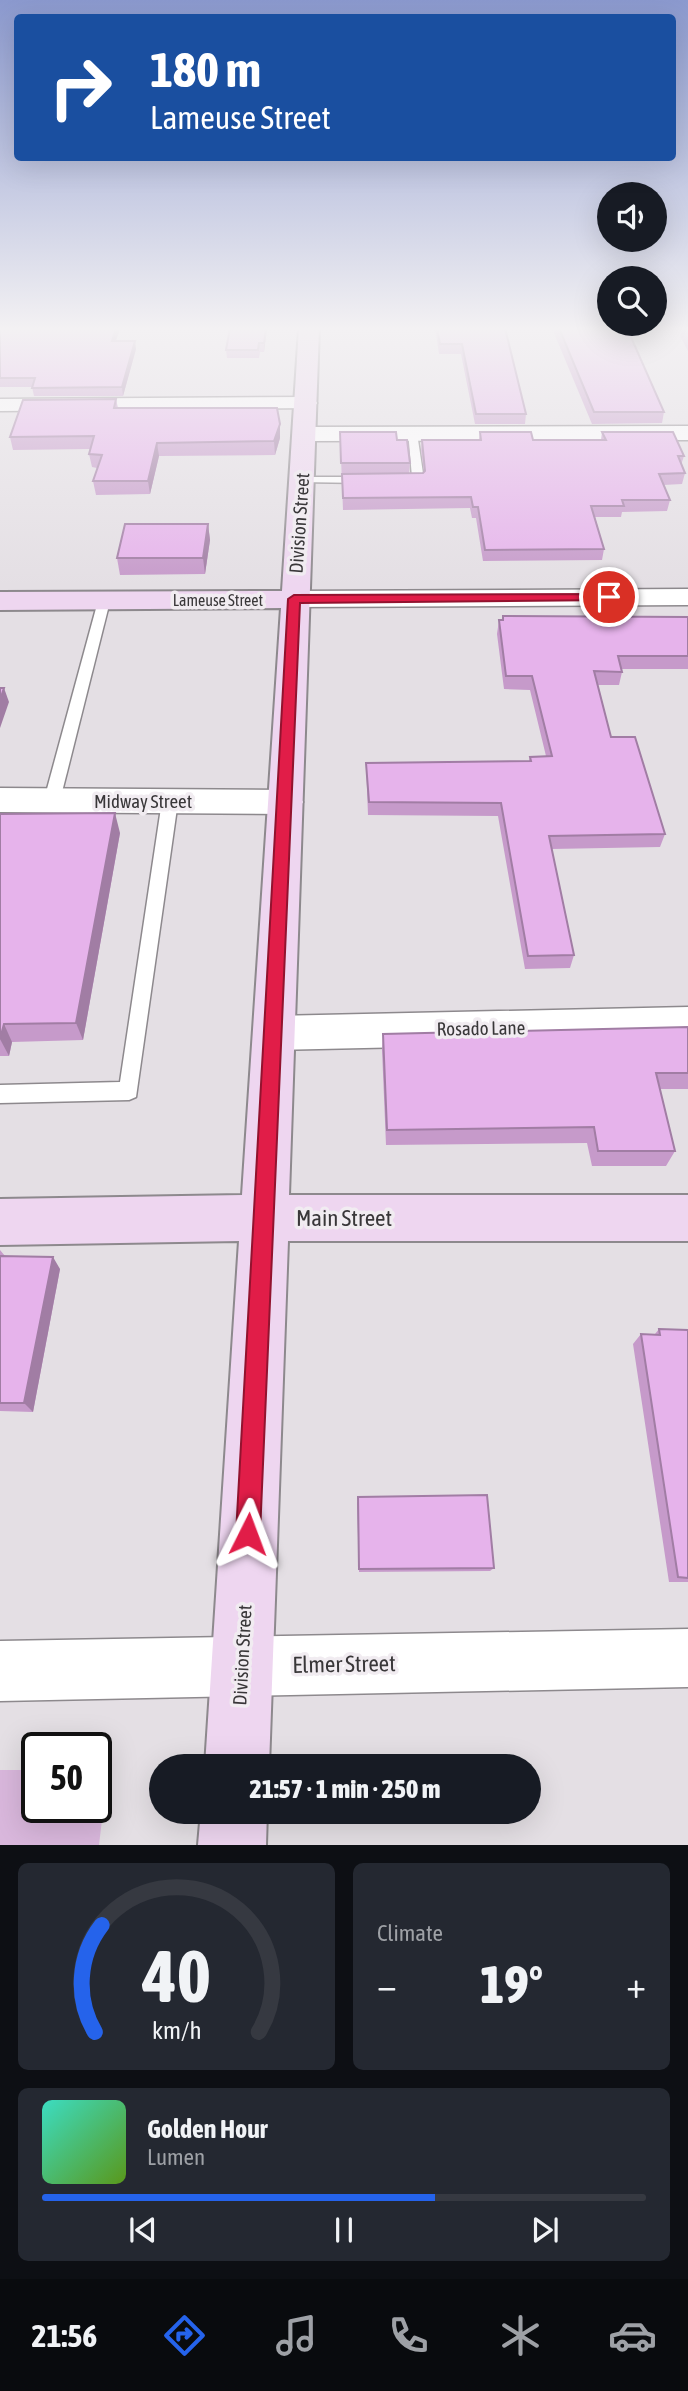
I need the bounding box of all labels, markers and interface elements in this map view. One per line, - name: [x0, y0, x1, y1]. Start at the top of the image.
- text: 180 m: [150, 41, 261, 97]
- icon: right: [35, 42, 126, 133]
- text: Lameuse Street: [150, 99, 331, 136]
- map controls: [597, 182, 667, 336]
- button: sound: [597, 182, 667, 252]
- button: search: [597, 266, 667, 336]
- street label: Division Street: [285, 472, 313, 574]
- pin: [579, 567, 639, 627]
- icon: arrive: [590, 578, 628, 616]
- street label: Lameuse Street: [173, 591, 264, 609]
- street label: Midway Street: [94, 790, 192, 812]
- street label: Rosado Lane: [437, 1016, 525, 1040]
- street label: Main Street: [296, 1205, 392, 1231]
- position arrow: [211, 1497, 285, 1571]
- street label: Division Street: [228, 1604, 256, 1706]
- street label: Elmer Street: [292, 1650, 396, 1678]
- speed limit sign: 50: [21, 1732, 112, 1823]
- text: 21:57 · 1 min · 250 m: [250, 1774, 440, 1804]
- text: Climate: [377, 1920, 443, 1946]
- text: 40: [141, 1935, 211, 2018]
- text: 19°: [480, 1954, 543, 2014]
- text: −: [377, 1963, 397, 2006]
- text: +: [626, 1963, 646, 2006]
- text: km/h: [152, 2016, 201, 2044]
- text: Golden Hour: [147, 2114, 267, 2144]
- text: Lumen: [147, 2144, 205, 2170]
- icon: previous: [124, 2211, 162, 2249]
- icon: pause: [325, 2211, 363, 2249]
- icon: next: [526, 2211, 564, 2249]
- icon: directions: [160, 2311, 209, 2360]
- icon: music: [272, 2311, 321, 2360]
- icon: phone: [384, 2311, 433, 2360]
- icon: climate: [496, 2311, 545, 2360]
- icon: car: [608, 2311, 657, 2360]
- text: 21:56: [31, 2317, 97, 2354]

